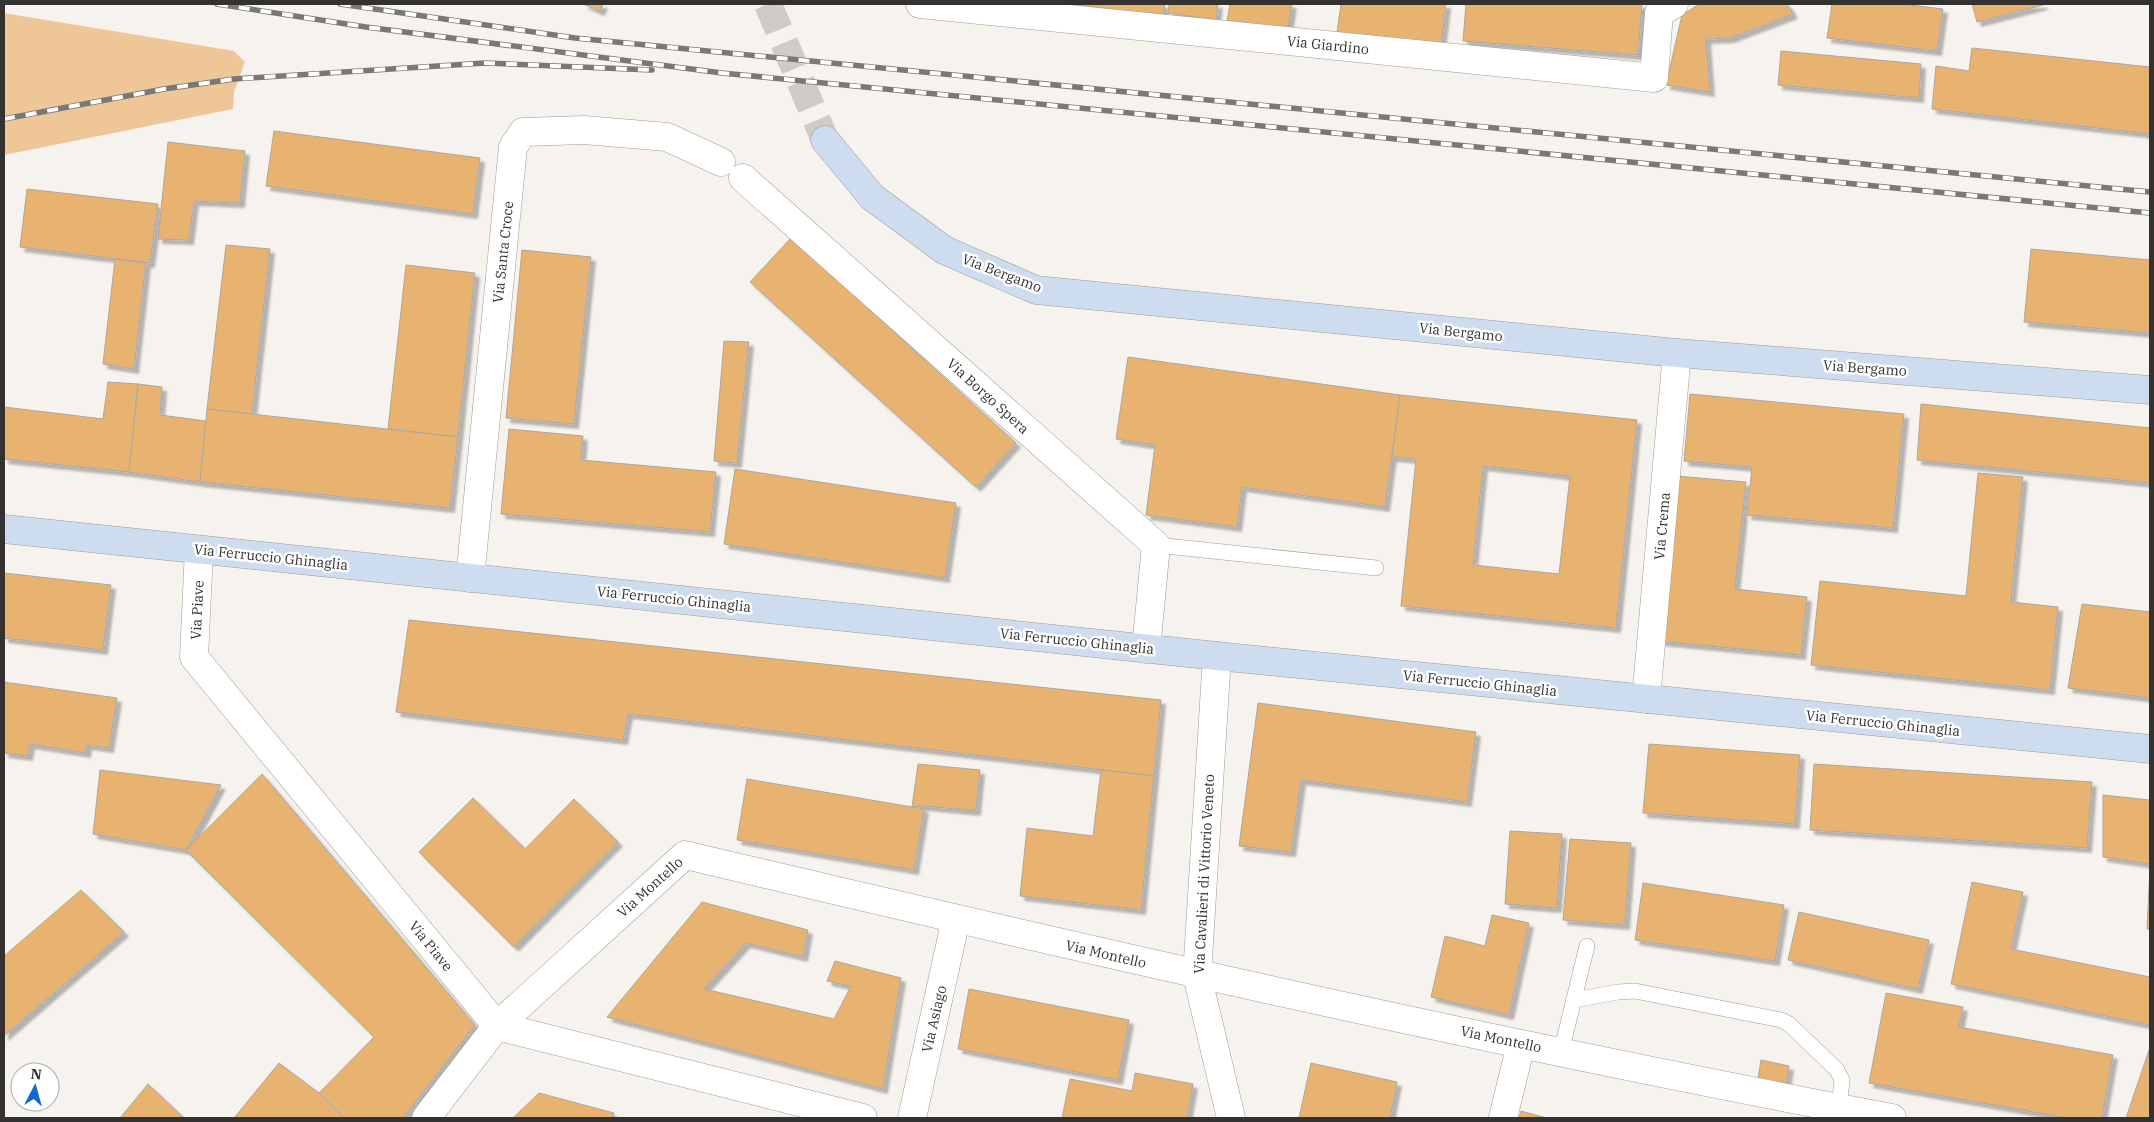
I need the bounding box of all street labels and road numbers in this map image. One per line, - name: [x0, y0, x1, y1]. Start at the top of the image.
- street label: Via Giardino: [1286, 32, 1370, 58]
- street label: Via Santa Croce: [489, 200, 517, 304]
- street label: Via Bergamo: [960, 250, 1044, 296]
- street label: Via Bergamo: [1418, 319, 1504, 345]
- street label: Via Borgo Spera: [943, 354, 1033, 438]
- street label: Via Bergamo: [1823, 356, 1908, 380]
- street label: Via Crema: [1650, 491, 1674, 561]
- street label: Via Ferruccio Ghinaglia: [193, 540, 349, 574]
- street label: Via Piave: [186, 580, 208, 640]
- street label: Via Ferruccio Ghinaglia: [596, 582, 752, 616]
- street label: Via Ferruccio Ghinaglia: [999, 624, 1155, 658]
- street label: Via Ferruccio Ghinaglia: [1402, 666, 1558, 700]
- street label: Via Ferruccio Ghinaglia: [1805, 706, 1961, 740]
- street label: Via Cavalieri di Vittorio Veneto: [1190, 774, 1218, 974]
- street label: Via Montello: [613, 853, 687, 921]
- street label: Via Piave: [405, 917, 457, 975]
- street label: Via Montello: [1064, 936, 1148, 972]
- street label: Via Asiago: [918, 984, 950, 1054]
- street label: Via Montello: [1459, 1022, 1543, 1056]

